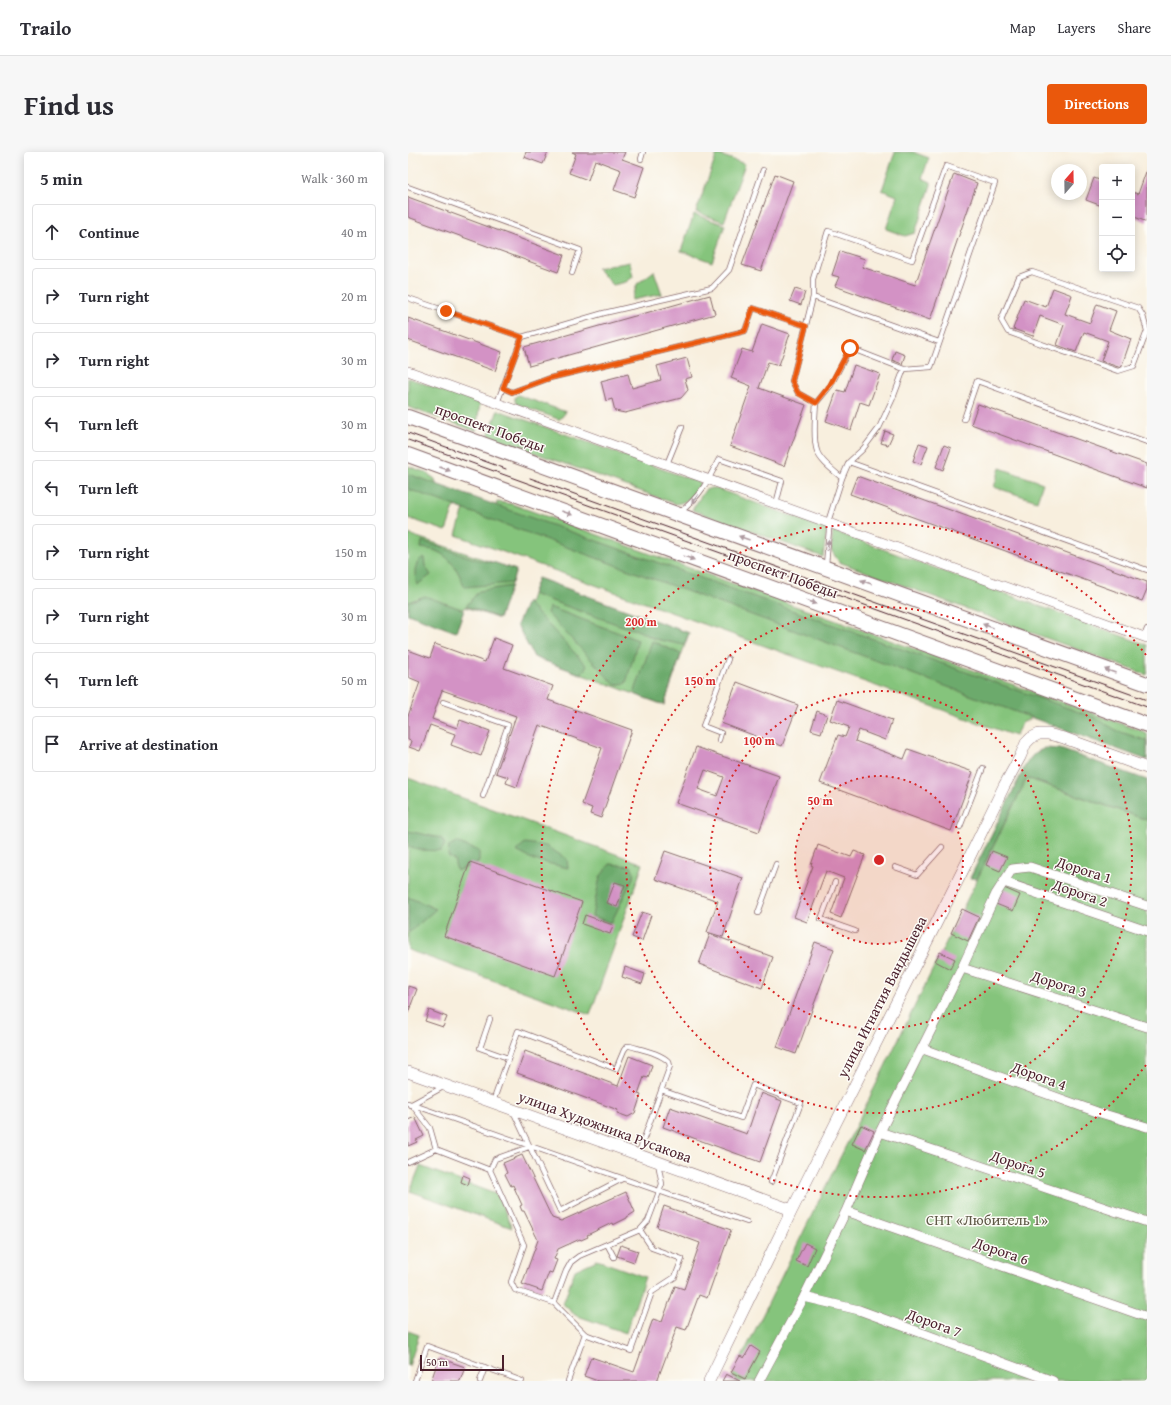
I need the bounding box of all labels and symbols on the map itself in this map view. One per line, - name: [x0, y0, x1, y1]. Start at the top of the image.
- north arrow: [1051, 164, 1087, 200]
- route end: [437, 302, 455, 320]
- route start: [841, 339, 859, 357]
- street label: проспект Победы: [432, 398, 548, 457]
- one-way arrow: [439, 466, 451, 472]
- one-way arrow: [691, 493, 700, 504]
- one-way arrow: [561, 511, 573, 517]
- one-way arrow: [737, 535, 749, 541]
- one-way arrow: [825, 539, 831, 551]
- street label: проспект Победы: [725, 544, 841, 603]
- one-way arrow: [683, 555, 695, 561]
- one-way arrow: [859, 579, 871, 585]
- one-way arrow: [805, 600, 817, 606]
- text: 200 m: [625, 613, 658, 630]
- one-way arrow: [982, 623, 994, 629]
- one-way arrow: [1104, 667, 1116, 673]
- text: 150 m: [684, 672, 717, 689]
- text: 100 m: [743, 732, 776, 749]
- text: 50 m: [807, 792, 833, 809]
- street label: Дорога 1: [1053, 850, 1115, 888]
- centre of rings: [872, 853, 886, 867]
- street label: Дорога 2: [1049, 873, 1111, 912]
- street label: улица Игнатия Вандышева: [831, 911, 932, 1082]
- street label: Дорога 3: [1028, 964, 1090, 1002]
- street label: Дорога 4: [1008, 1056, 1070, 1095]
- street label: улица Художника Русакова: [515, 1085, 696, 1168]
- street label: Дорога 5: [987, 1144, 1049, 1183]
- park label: СНТ «Любитель 1»: [926, 1209, 1048, 1230]
- street label: Дорога 6: [970, 1231, 1032, 1270]
- street label: Дорога 7: [903, 1303, 965, 1342]
- scale bar: [420, 1353, 504, 1372]

